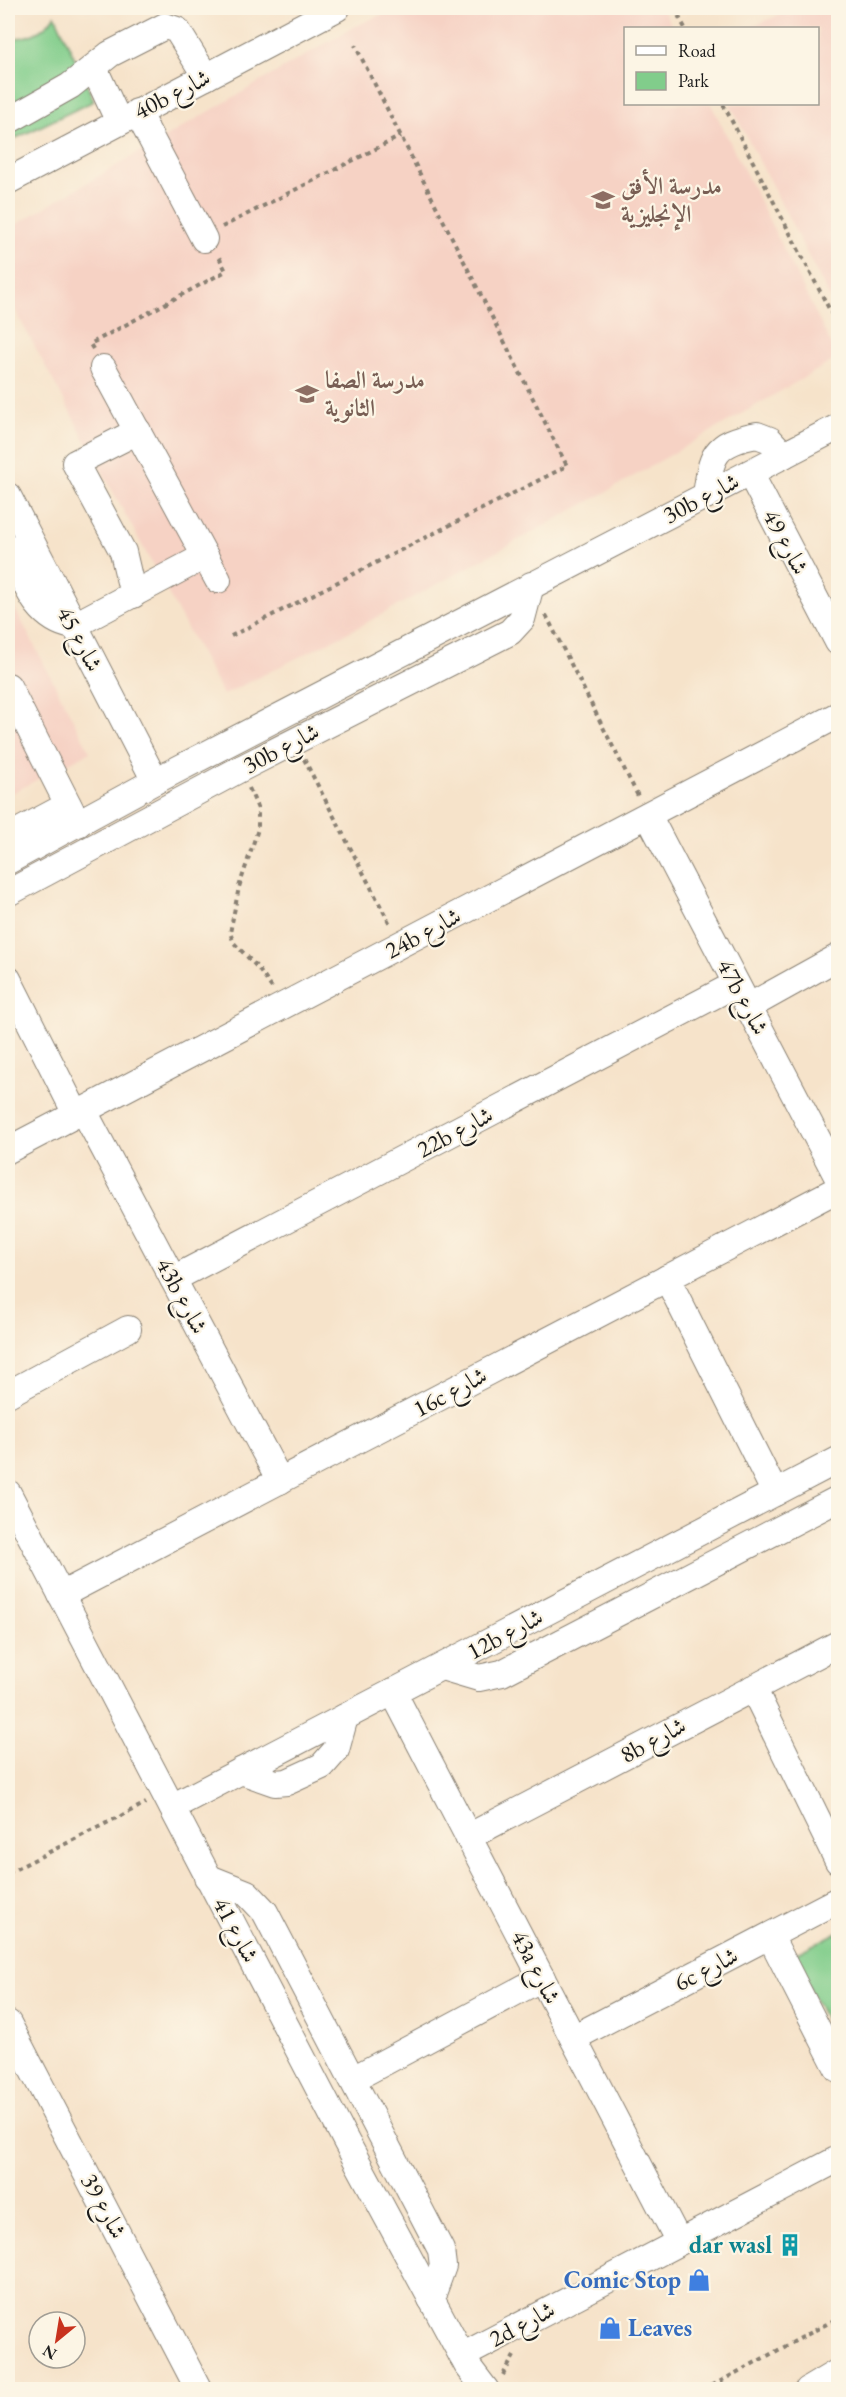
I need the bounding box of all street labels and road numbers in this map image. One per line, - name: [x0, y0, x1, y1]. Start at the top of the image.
- street label: 40b شارع: [128, 61, 218, 130]
- street label: 30b شارع: [657, 465, 747, 534]
- street label: شارع 49: [752, 504, 816, 582]
- street label: شارع 45: [46, 601, 110, 679]
- street label: 30b شارع: [237, 715, 327, 784]
- street label: 24b شارع: [379, 900, 469, 970]
- street label: 47b شارع: [706, 953, 776, 1043]
- street label: 22b شارع: [411, 1099, 501, 1169]
- street label: 43b شارع: [145, 1252, 215, 1342]
- street label: 16c شارع: [407, 1359, 494, 1428]
- street label: 12b شارع: [461, 1601, 551, 1671]
- street label: 8b شارع: [614, 1709, 693, 1774]
- street label: شارع 41: [202, 1892, 266, 1970]
- street label: 43a شارع: [500, 1924, 568, 2011]
- street label: 6c شارع: [669, 1939, 745, 2002]
- street label: شارع 39: [70, 2168, 134, 2246]
- street label: 2d شارع: [484, 2293, 562, 2358]

